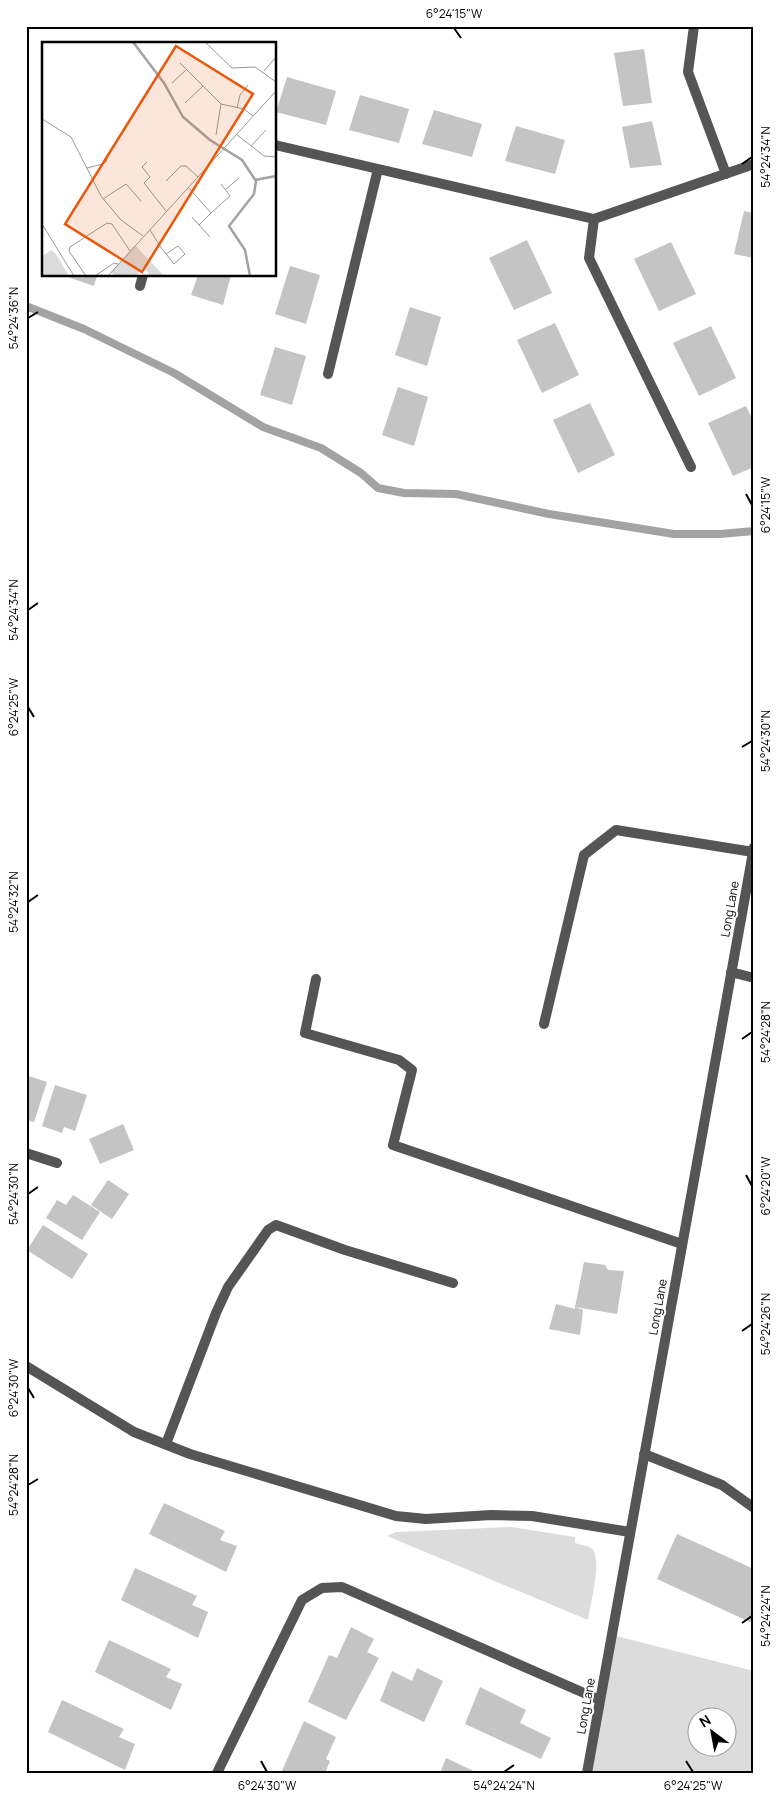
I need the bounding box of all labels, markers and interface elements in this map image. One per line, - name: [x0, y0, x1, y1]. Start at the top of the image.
- text: 6°24'15"W: [426, 5, 483, 22]
- inset map: [42, 42, 276, 276]
- text: 54°24'34"N: [757, 126, 774, 188]
- text: 54°24'36"N: [5, 287, 22, 349]
- text: 6°24'15"W: [757, 476, 774, 533]
- text: 54°24'34"N: [5, 579, 22, 641]
- text: 6°24'25"W: [5, 677, 22, 736]
- text: 54°24'30"N: [757, 710, 774, 772]
- text: 54°24'32"N: [5, 871, 22, 933]
- street label: Long Lane: [716, 879, 743, 938]
- text: 54°24'28"N: [757, 1001, 774, 1063]
- text: 6°24'20"W: [757, 1156, 774, 1215]
- text: 54°24'30"N: [5, 1163, 22, 1225]
- street label: Long Lane: [644, 1277, 671, 1336]
- text: 54°24'26"N: [757, 1293, 774, 1355]
- text: 6°24'30"W: [5, 1358, 22, 1417]
- text: 54°24'28"N: [5, 1454, 22, 1516]
- text: 54°24'24"N: [757, 1585, 774, 1647]
- street label: Long Lane: [572, 1676, 599, 1735]
- north arrow: [688, 1706, 738, 1756]
- text: N: [696, 1710, 714, 1731]
- text: 6°24'30"W: [238, 1777, 297, 1794]
- text: 54°24'24"N: [473, 1777, 535, 1794]
- text: 6°24'25"W: [664, 1777, 723, 1794]

